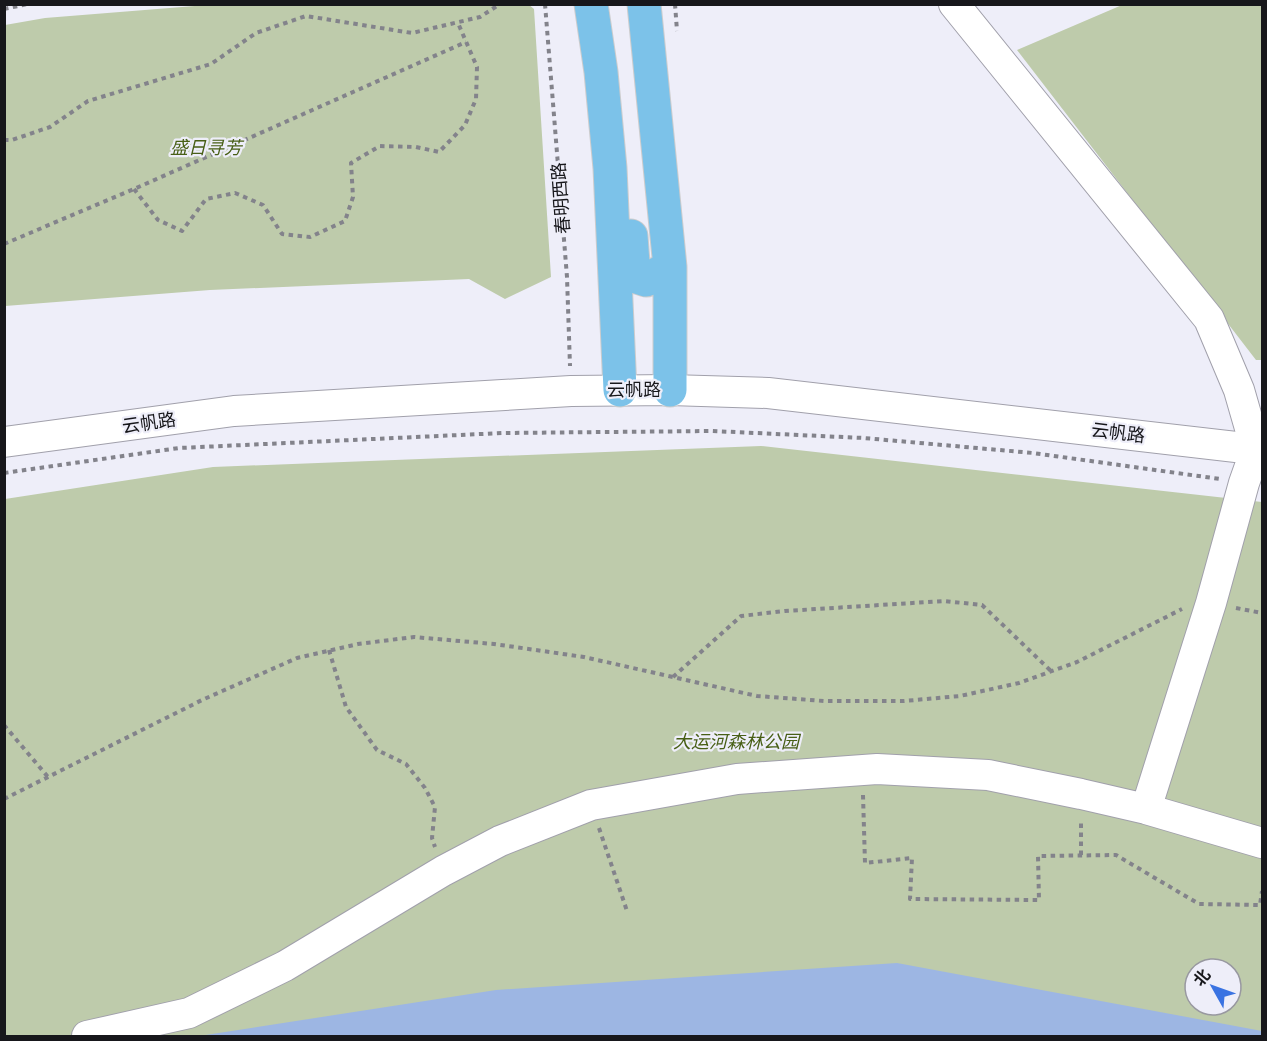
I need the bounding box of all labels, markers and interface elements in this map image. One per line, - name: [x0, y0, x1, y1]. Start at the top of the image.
- park label: 盛日寻芳: [170, 136, 245, 159]
- street label: 春明西路: [547, 161, 574, 235]
- street label: 云帆路: [607, 378, 661, 401]
- street label: 云帆路: [121, 407, 177, 438]
- street label: 云帆路: [1090, 418, 1146, 447]
- park label: 大运河森林公园: [673, 730, 802, 753]
- north arrow: [1183, 957, 1243, 1017]
- text: 北: [1189, 965, 1214, 990]

